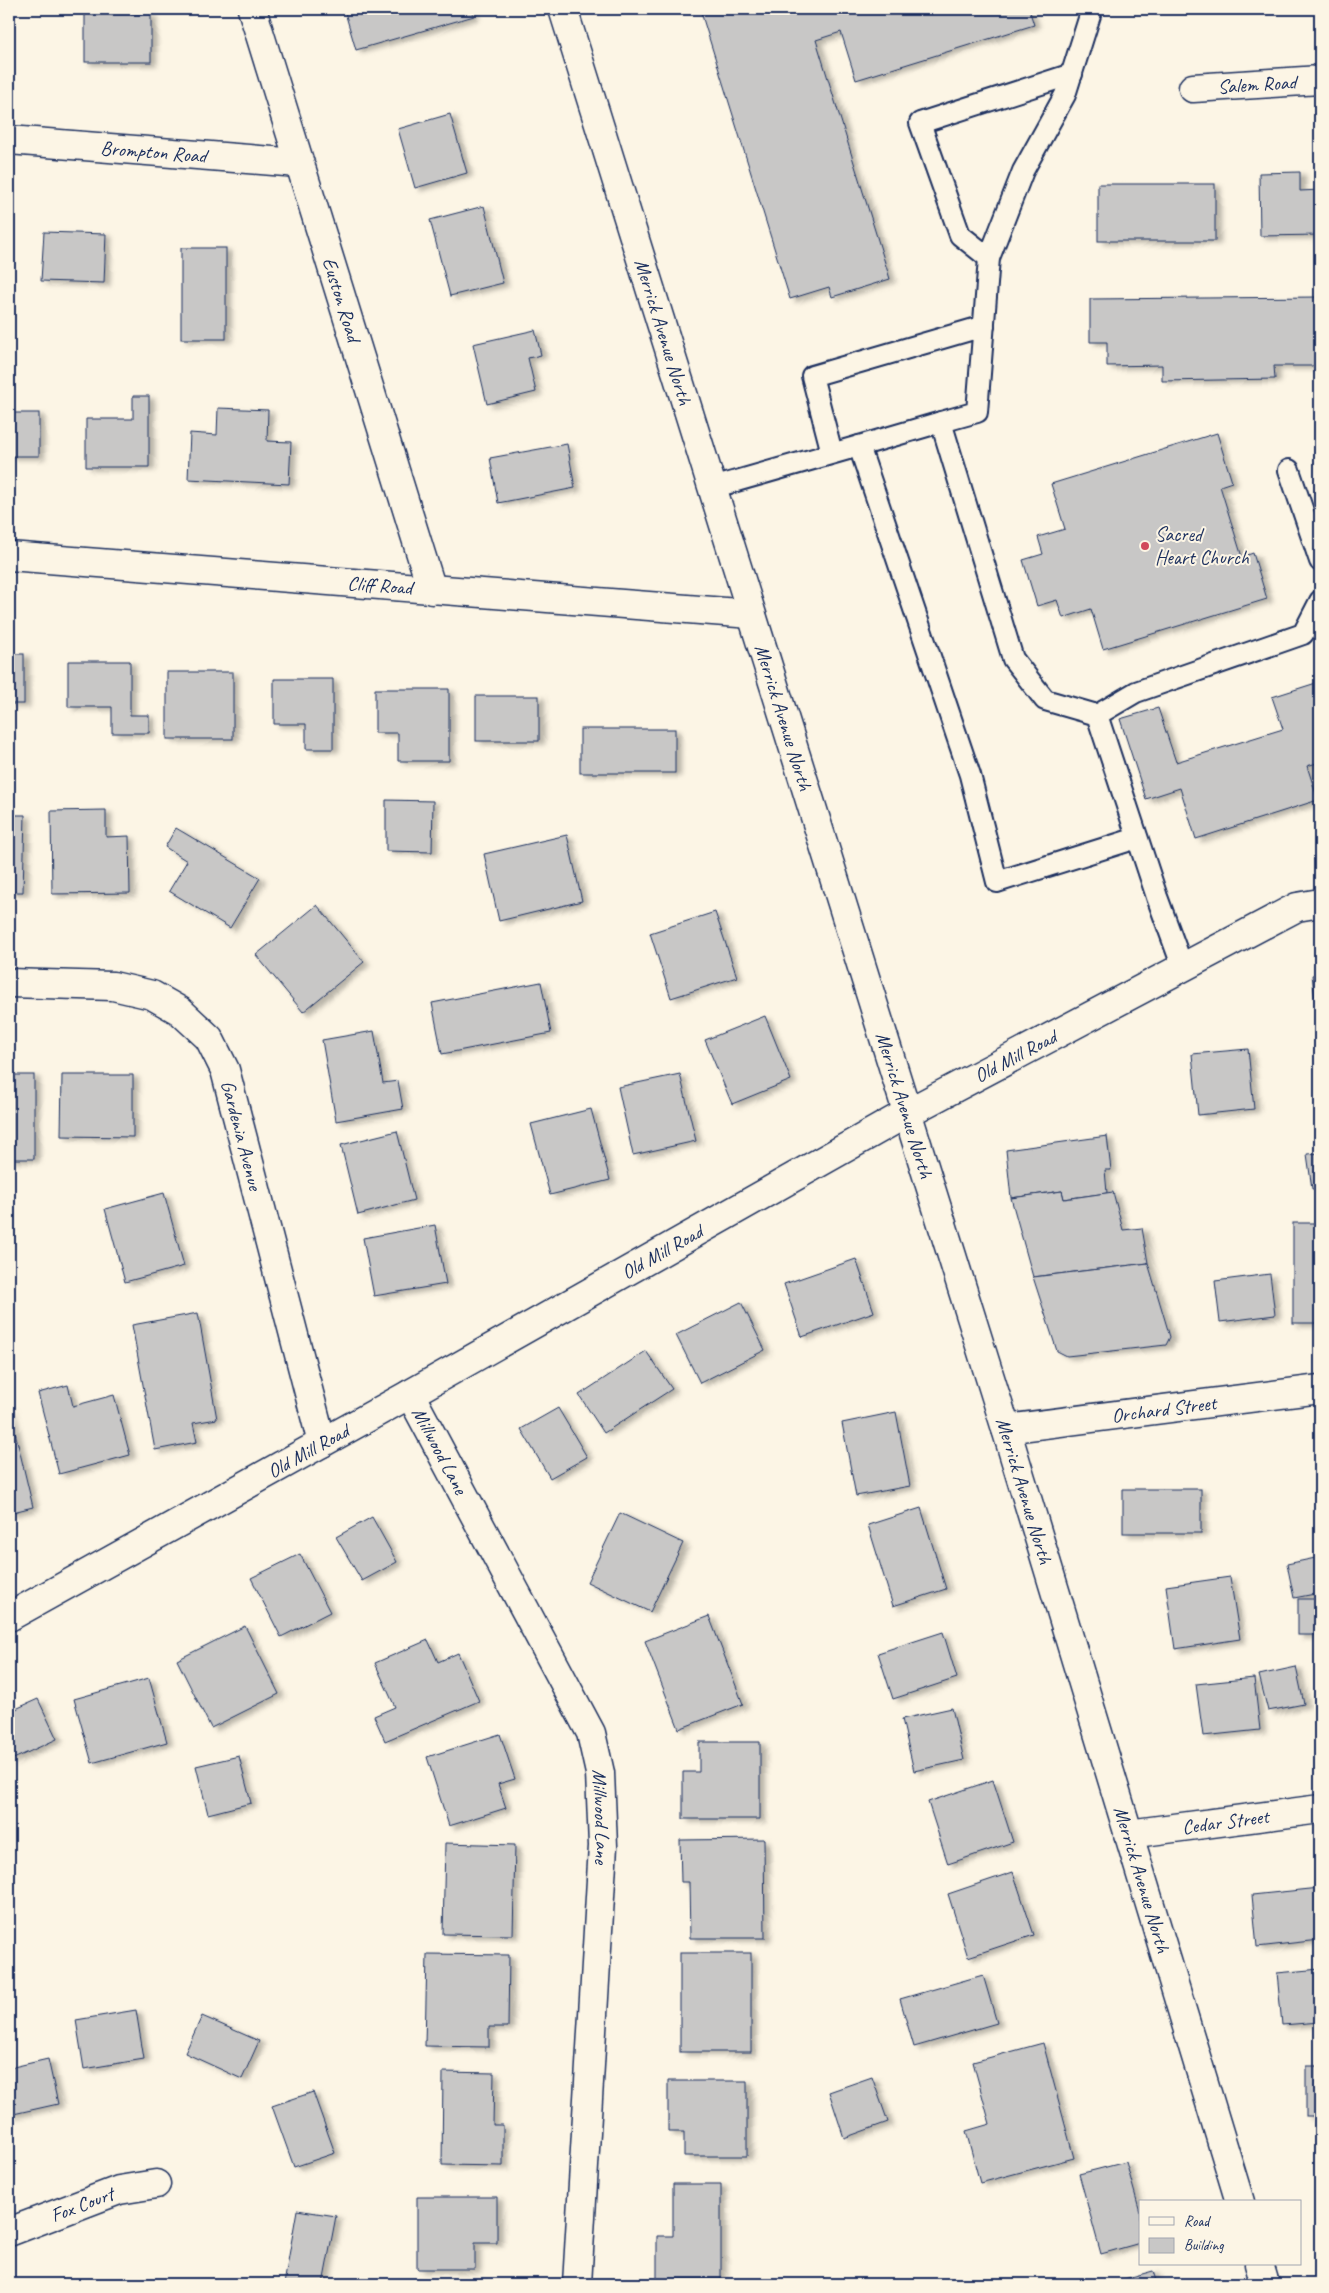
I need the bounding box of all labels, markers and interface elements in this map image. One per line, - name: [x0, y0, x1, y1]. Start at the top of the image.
- street label: Salem Road: [1217, 69, 1300, 99]
- street label: Brompton Road: [100, 135, 211, 168]
- street label: Euston Road: [317, 254, 368, 347]
- street label: Merrick Avenue North: [629, 256, 698, 409]
- place label: Sacred Heart Church: [1155, 522, 1250, 570]
- marker: Sacred Heart Church: [1139, 540, 1151, 552]
- street label: Cliff Road: [347, 570, 416, 600]
- street label: Merrick Avenue North: [749, 641, 819, 794]
- street label: Old Mill Road: [970, 1022, 1063, 1088]
- street label: Merrick Avenue North: [870, 1029, 940, 1182]
- street label: Gardenia Avenue: [216, 1078, 269, 1194]
- street label: Old Mill Road: [617, 1217, 710, 1285]
- street label: Orchard Street: [1110, 1390, 1220, 1428]
- street label: Millwood Lane: [407, 1403, 474, 1500]
- street label: Merrick Avenue North: [991, 1415, 1059, 1568]
- street label: Old Mill Road: [263, 1417, 356, 1483]
- street label: Millwood Lane: [587, 1769, 616, 1866]
- street label: Merrick Avenue North: [1108, 1803, 1177, 1956]
- street label: Cedar Street: [1180, 1803, 1272, 1839]
- street label: Fox Court: [47, 2180, 120, 2228]
- legend: [1139, 2200, 1302, 2266]
- text: Road: [1184, 2212, 1211, 2231]
- text: Building: [1184, 2236, 1224, 2255]

